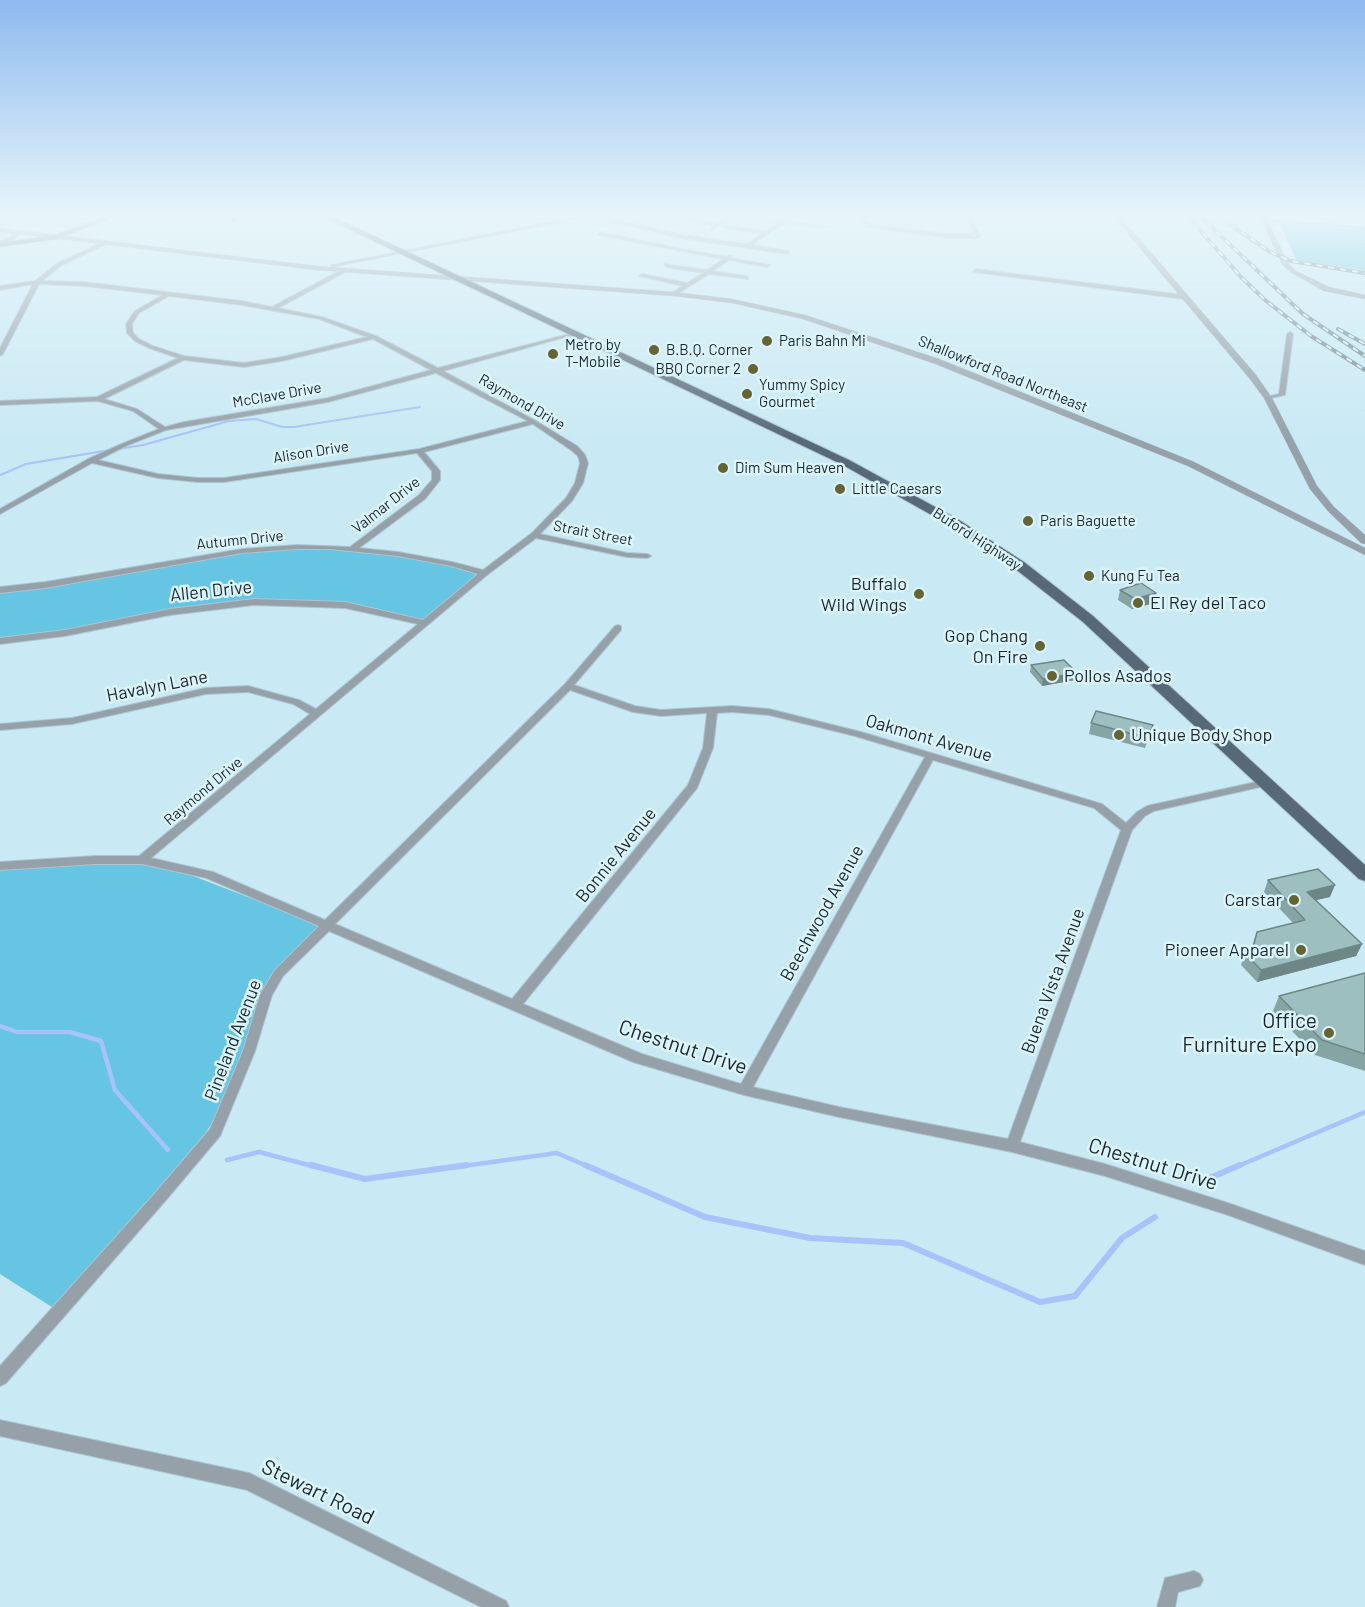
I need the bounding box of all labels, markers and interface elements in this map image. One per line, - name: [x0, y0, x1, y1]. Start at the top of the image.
- place label: Paris Bahn Mi: [779, 332, 866, 350]
- street label: Shallowford Road Northeast: [916, 332, 1090, 416]
- marker: Paris Bahn Mi: [760, 334, 774, 348]
- place label: Metro by T-Mobile: [565, 336, 621, 371]
- place label: B.B.Q. Corner: [666, 341, 753, 359]
- marker: B.B.Q. Corner: [647, 343, 661, 357]
- marker: Metro by T-Mobile: [546, 347, 560, 361]
- place label: BBQ Corner 2: [655, 360, 741, 378]
- marker: BBQ Corner 2: [746, 362, 760, 376]
- street label: Raymond Drive: [476, 370, 568, 434]
- place label: Yummy Spicy Gourmet: [759, 376, 845, 411]
- street label: McClave Drive: [231, 378, 323, 412]
- marker: Yummy Spicy Gourmet: [740, 387, 754, 401]
- street label: Alison Drive: [272, 437, 350, 467]
- place label: Dim Sum Heaven: [735, 459, 844, 477]
- marker: Dim Sum Heaven: [716, 461, 730, 475]
- street label: Valmar Drive: [348, 473, 424, 537]
- place label: Little Caesars: [852, 480, 942, 498]
- marker: Little Caesars: [833, 482, 847, 496]
- street label: Buford Highway: [930, 504, 1024, 574]
- place label: Paris Baguette: [1040, 512, 1136, 530]
- marker: Paris Baguette: [1021, 514, 1035, 528]
- street label: Strait Street: [552, 516, 634, 550]
- street label: Autumn Drive: [196, 526, 284, 554]
- place label: Kung Fu Tea: [1101, 567, 1180, 585]
- marker: Kung Fu Tea: [1082, 569, 1096, 583]
- place label: Buffalo Wild Wings: [821, 573, 907, 616]
- street label: Allen Drive: [169, 576, 253, 606]
- marker: Buffalo Wild Wings: [912, 587, 926, 601]
- place label: El Rey del Taco: [1150, 592, 1266, 614]
- marker: El Rey del Taco: [1131, 596, 1145, 610]
- place label: Gop Chang On Fire: [944, 625, 1028, 668]
- marker: Gop Chang On Fire: [1033, 639, 1047, 653]
- place label: Pollos Asados: [1064, 665, 1172, 687]
- street label: Havalyn Lane: [105, 666, 209, 706]
- marker: Pollos Asados: [1045, 669, 1059, 683]
- street label: Oakmont Avenue: [863, 710, 995, 766]
- place label: Unique Body Shop: [1131, 724, 1272, 746]
- marker: Unique Body Shop: [1112, 728, 1126, 742]
- street label: Raymond Drive: [160, 753, 246, 829]
- street label: Bonnie Avenue: [571, 803, 661, 907]
- street label: Beechwood Avenue: [776, 841, 868, 985]
- place label: Carstar: [1225, 889, 1282, 911]
- marker: Carstar: [1287, 893, 1301, 907]
- street label: Buena Vista Avenue: [1017, 905, 1089, 1057]
- place label: Pioneer Apparel: [1165, 939, 1289, 961]
- marker: Pioneer Apparel: [1294, 943, 1308, 957]
- street label: Pineland Avenue: [200, 976, 266, 1104]
- place label: Office Furniture Expo: [1182, 1008, 1317, 1058]
- street label: Chestnut Drive: [615, 1014, 751, 1080]
- marker: Office Furniture Expo: [1322, 1026, 1336, 1040]
- street label: Chestnut Drive: [1085, 1132, 1221, 1196]
- street label: Stewart Road: [257, 1454, 379, 1530]

